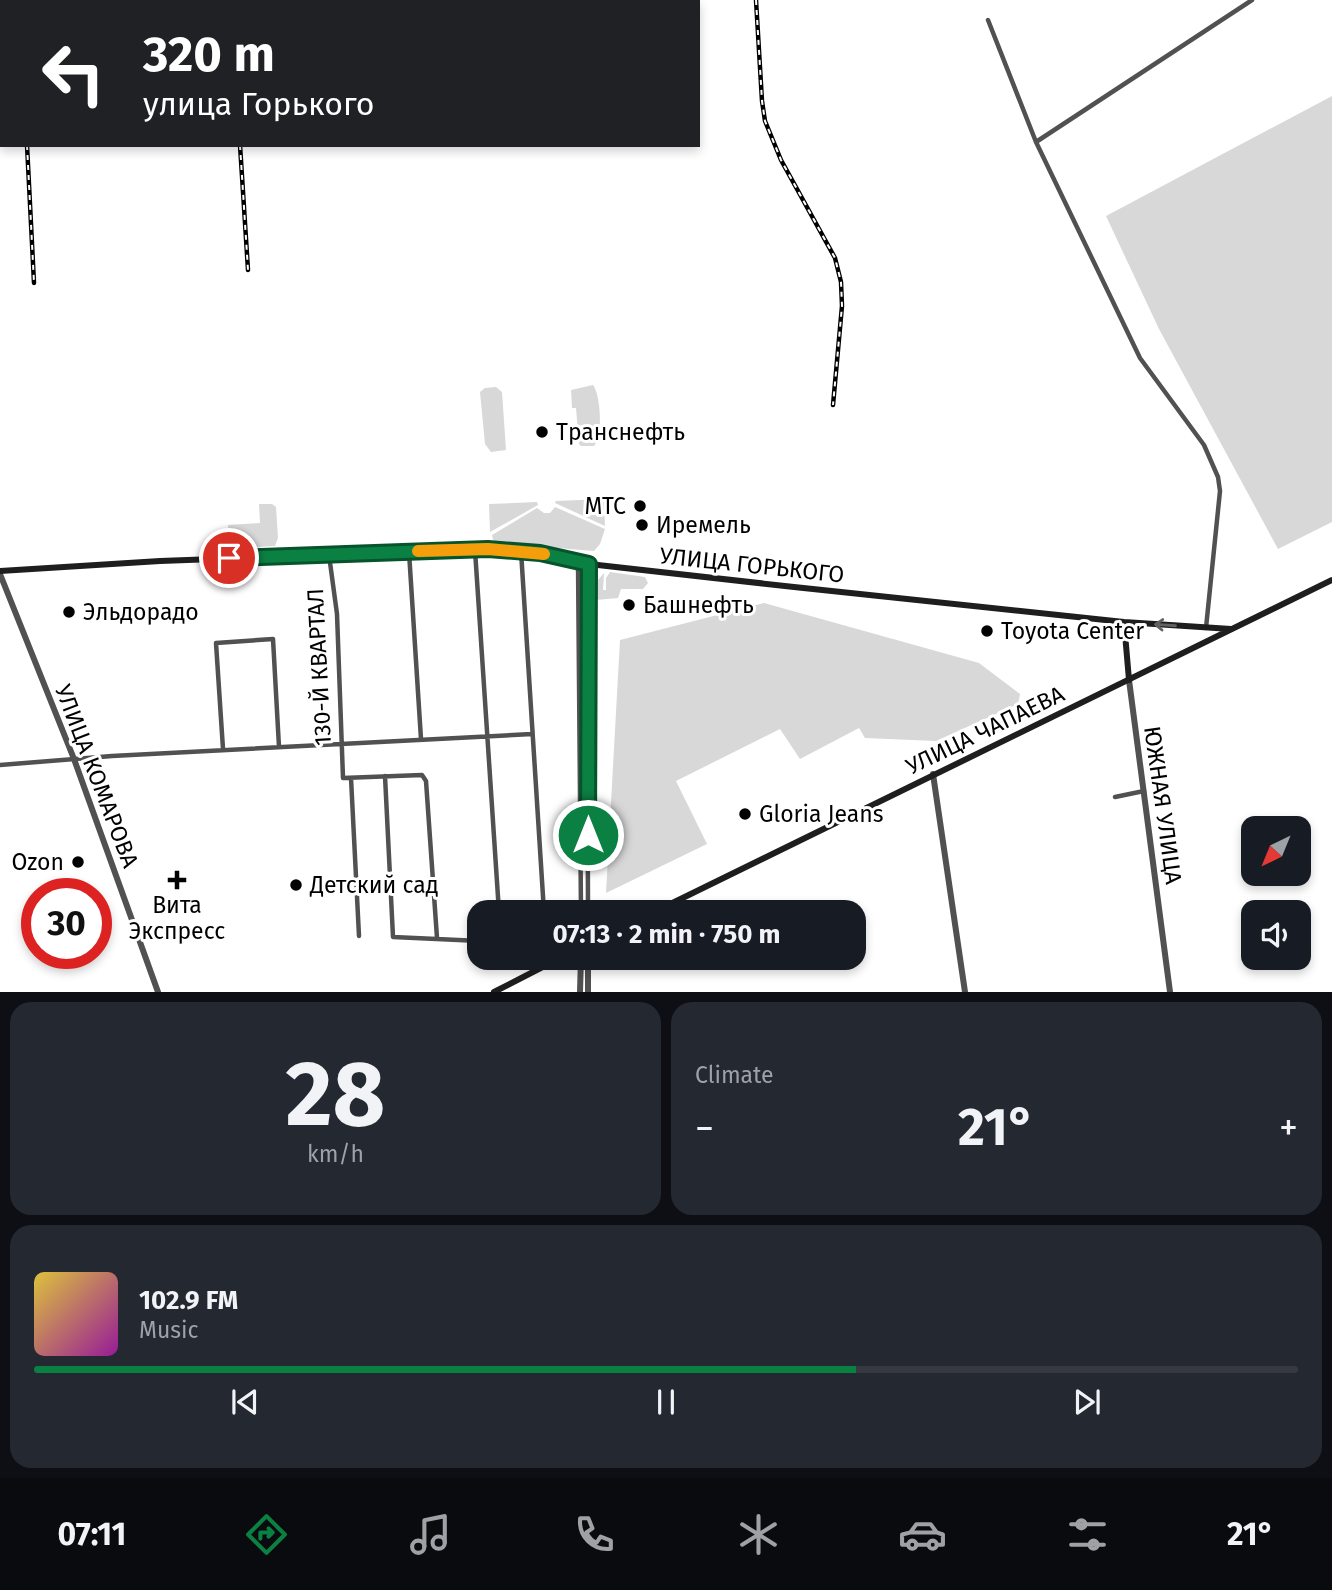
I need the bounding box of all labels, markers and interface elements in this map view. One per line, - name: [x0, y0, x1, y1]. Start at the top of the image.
- text: 320 m: [143, 25, 275, 84]
- icon: left: [28, 28, 119, 119]
- text: улица Горького: [143, 85, 375, 123]
- place label: Транснефть: [556, 418, 685, 446]
- marker: Транснефть: [534, 424, 550, 440]
- place label: МТС: [584, 492, 626, 520]
- marker: МТС: [632, 498, 648, 514]
- place label: Иремель: [656, 511, 751, 539]
- marker: Иремель: [634, 517, 650, 533]
- pin: [199, 528, 259, 588]
- icon: arrive: [210, 539, 248, 577]
- street label: УЛИЦА ГОРЬКОГО: [658, 541, 846, 589]
- street label: 130-Й КВАРТАЛ: [301, 587, 337, 747]
- place label: Башнефть: [643, 591, 754, 619]
- marker: Башнефть: [621, 597, 637, 613]
- place label: Эльдорадо: [83, 598, 199, 626]
- marker: Эльдорадо: [61, 604, 77, 620]
- place label: Toyota Center: [1001, 617, 1144, 645]
- one-way arrow: [1154, 618, 1177, 631]
- marker: Toyota Center: [979, 623, 995, 639]
- street label: УЛИЦА ЧАПАЕВА: [901, 679, 1069, 780]
- street label: УЛИЦА КОМАРОВА: [49, 681, 145, 872]
- street label: ЮЖНАЯ УЛИЦА: [1138, 724, 1188, 887]
- position arrow: [551, 798, 625, 872]
- place label: Gloria Jeans: [759, 800, 884, 828]
- marker: Gloria Jeans: [737, 806, 753, 822]
- north arrow: [1241, 816, 1311, 886]
- map controls: [1241, 816, 1311, 970]
- place label: Ozon: [12, 848, 64, 876]
- marker: Ozon: [70, 854, 86, 870]
- place label: Детский сад: [309, 871, 439, 899]
- marker: Вита Экспресс: [169, 872, 185, 888]
- marker: Детский сад: [288, 877, 304, 893]
- speed limit sign: 30: [21, 878, 112, 969]
- place label: Вита Экспресс: [129, 891, 225, 945]
- button: sound: [1241, 900, 1311, 970]
- text: 07:13 · 2 min · 750 m: [553, 919, 780, 950]
- text: 28: [286, 1040, 385, 1149]
- text: Climate: [695, 1061, 774, 1089]
- text: 21°: [958, 1096, 1035, 1159]
- text: −: [695, 1105, 714, 1151]
- text: +: [1279, 1105, 1298, 1151]
- text: km/h: [307, 1140, 364, 1168]
- text: 102.9 FM: [139, 1285, 238, 1316]
- text: Music: [139, 1316, 199, 1344]
- icon: previous: [226, 1383, 264, 1421]
- icon: pause: [647, 1383, 685, 1421]
- icon: next: [1068, 1383, 1106, 1421]
- icon: directions: [242, 1510, 291, 1559]
- icon: music: [406, 1510, 455, 1559]
- icon: phone: [570, 1510, 619, 1559]
- icon: climate: [734, 1510, 783, 1559]
- icon: car: [898, 1510, 947, 1559]
- icon: filters: [1063, 1510, 1112, 1559]
- text: 07:11: [58, 1515, 126, 1553]
- text: 21°: [1227, 1515, 1274, 1553]

